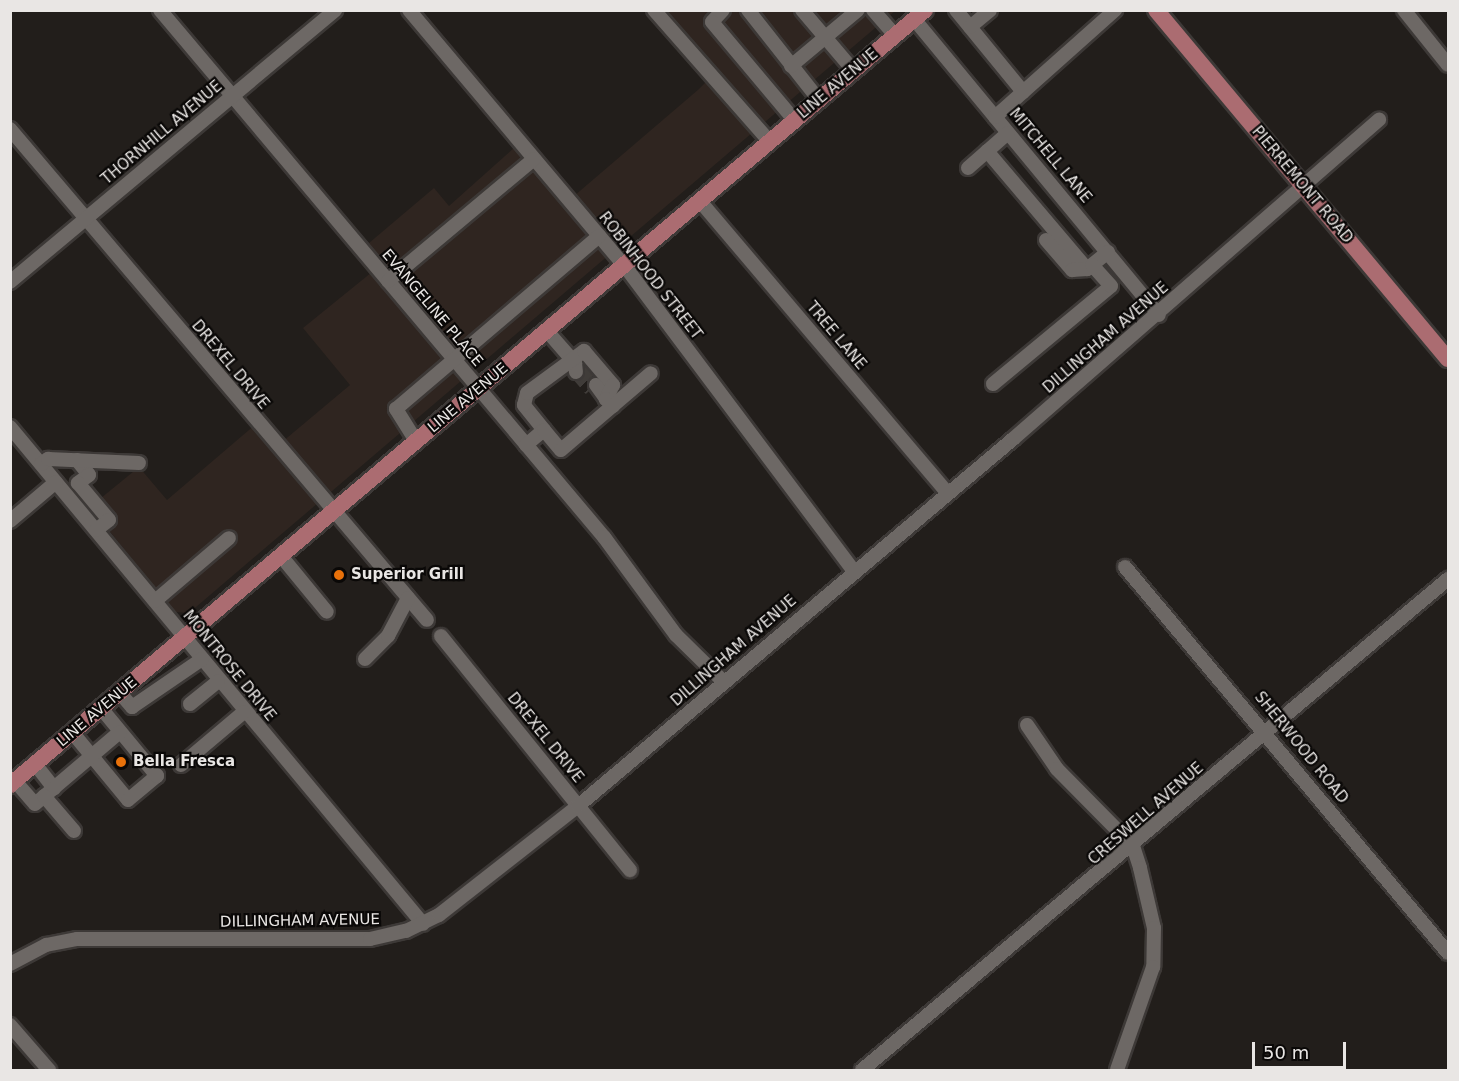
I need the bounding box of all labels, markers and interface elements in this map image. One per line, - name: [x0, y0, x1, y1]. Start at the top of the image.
- street label: LINE AVENUE: [794, 45, 882, 123]
- street label: THORNHILL AVENUE: [98, 77, 226, 189]
- street label: MITCHELL LANE: [1005, 105, 1095, 207]
- street label: PIERREMONT ROAD: [1248, 123, 1356, 247]
- street label: ROBINHOOD STREET: [595, 209, 705, 343]
- street label: EVANGELINE PLACE: [378, 246, 486, 370]
- street label: DILLINGHAM AVENUE: [1040, 279, 1172, 397]
- street label: TREE LANE: [802, 298, 870, 374]
- street label: DREXEL DRIVE: [188, 317, 272, 413]
- street label: LINE AVENUE: [424, 359, 512, 437]
- place label: Superior Grill: [351, 566, 464, 584]
- marker: Superior Grill: [332, 568, 346, 582]
- street label: DILLINGHAM AVENUE: [668, 592, 800, 710]
- street label: MONTROSE DRIVE: [179, 607, 279, 725]
- street label: LINE AVENUE: [53, 673, 141, 751]
- street label: SHERWOOD ROAD: [1250, 688, 1352, 808]
- street label: DREXEL DRIVE: [503, 689, 587, 787]
- place label: Bella Fresca: [133, 753, 235, 771]
- marker: Bella Fresca: [114, 755, 128, 769]
- street label: CRESWELL AVENUE: [1085, 759, 1207, 869]
- street label: DILLINGHAM AVENUE: [220, 911, 380, 931]
- scale bar: [1255, 1030, 1350, 1068]
- text: 50 m: [1263, 1042, 1309, 1063]

